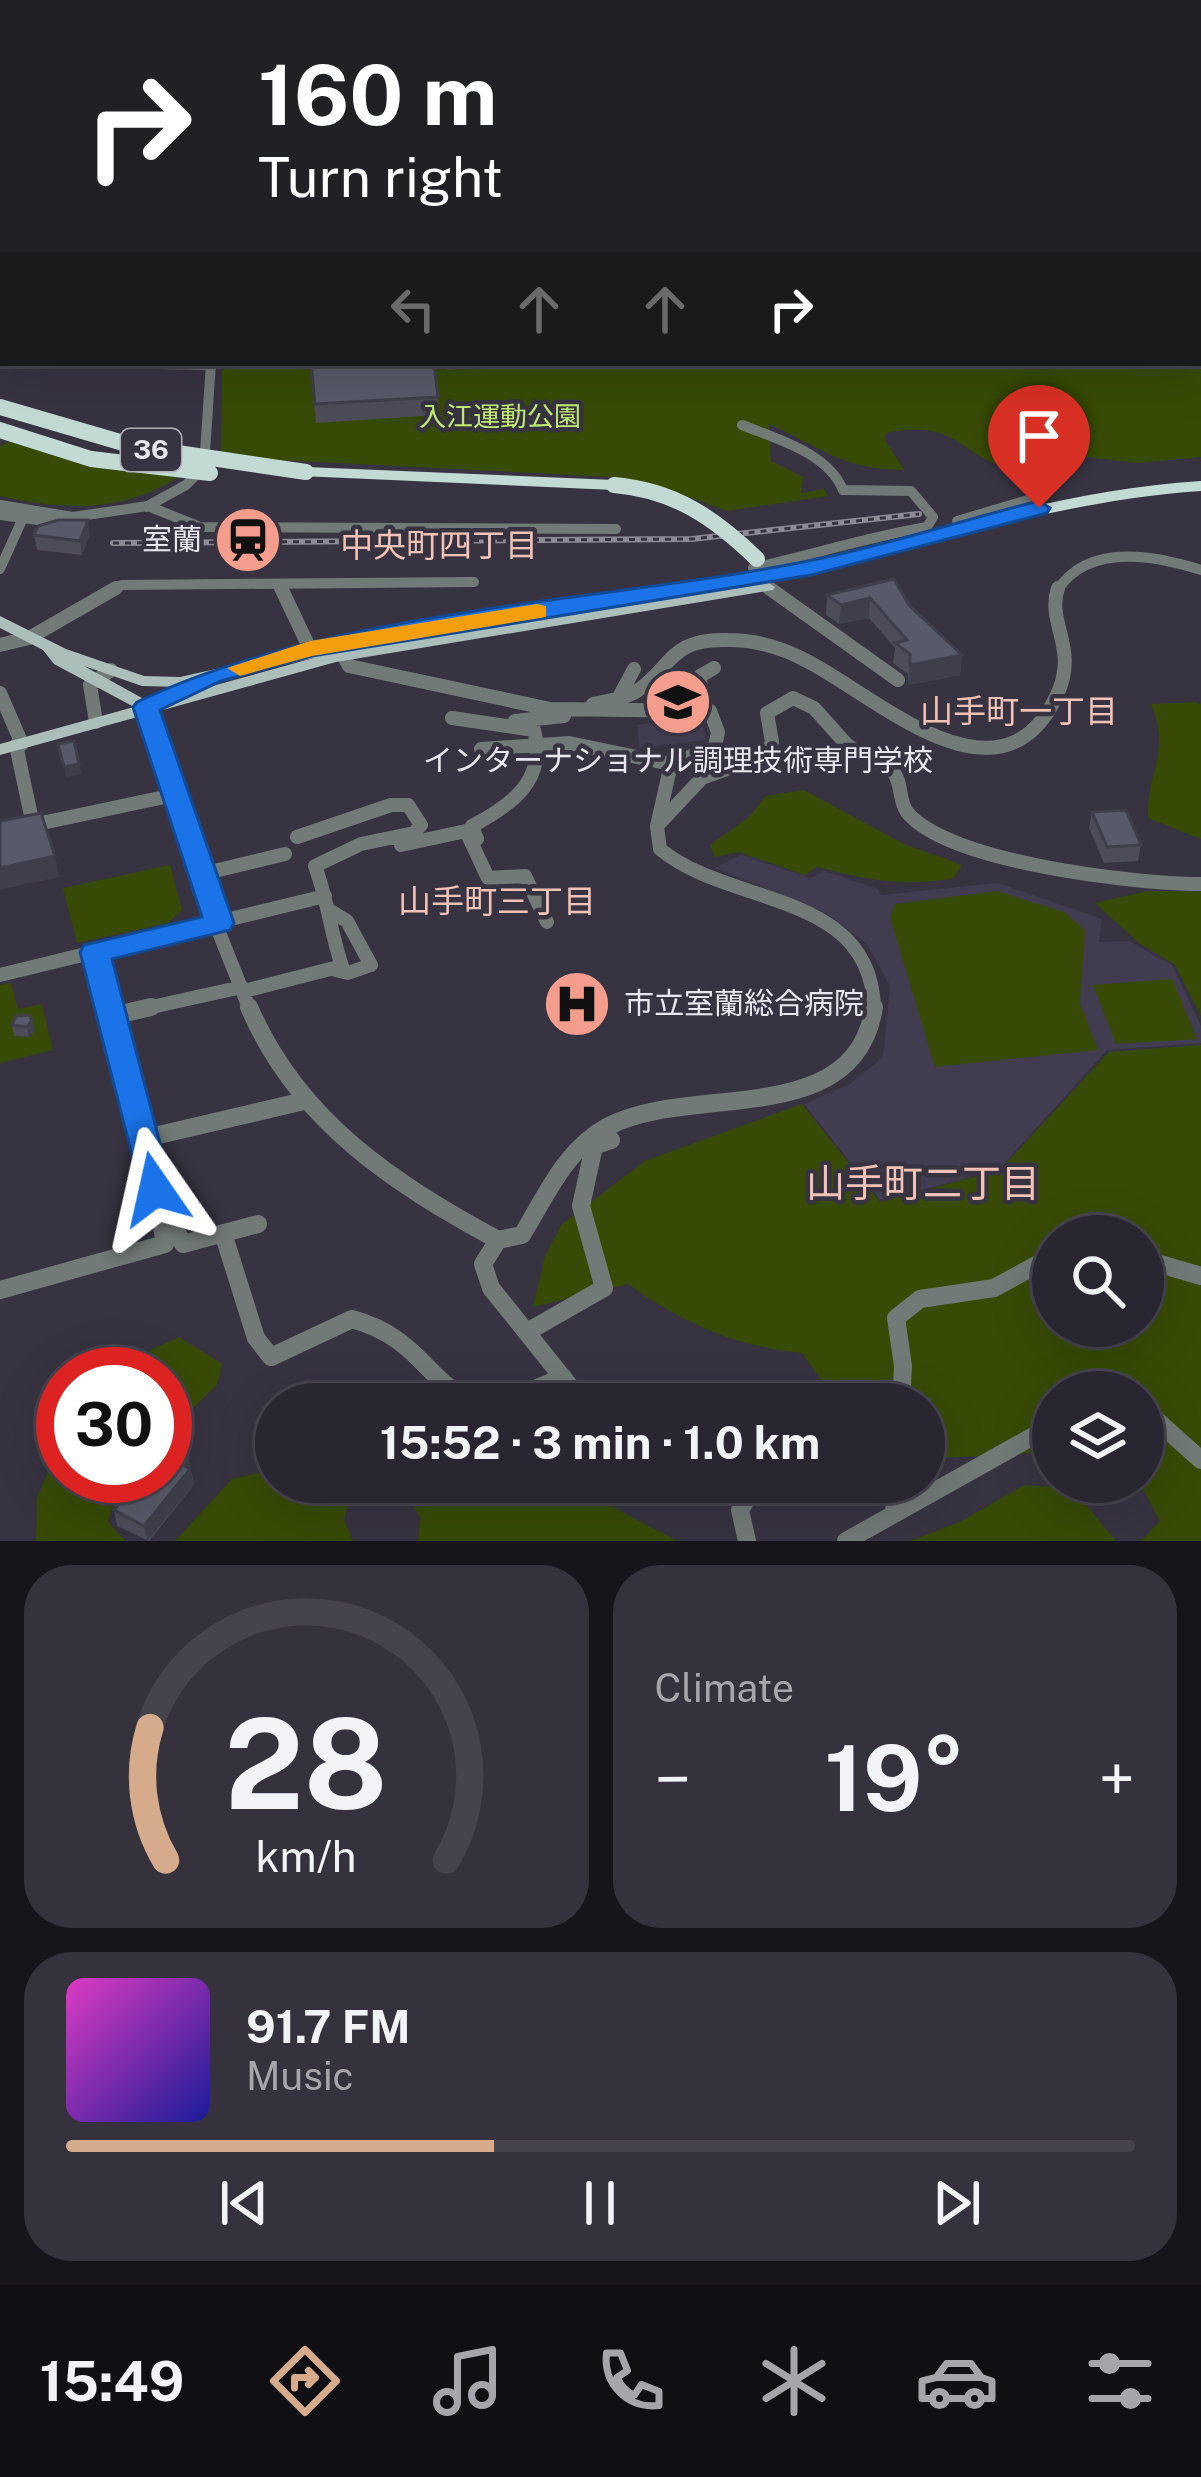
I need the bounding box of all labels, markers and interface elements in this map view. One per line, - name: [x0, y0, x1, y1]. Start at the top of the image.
- text: 160 m: [258, 45, 497, 144]
- icon: right: [60, 48, 216, 204]
- text: Turn right: [258, 146, 503, 209]
- icon: left: [380, 276, 446, 342]
- icon: ahead: [506, 276, 572, 342]
- icon: ahead: [632, 276, 698, 342]
- icon: right: [758, 276, 824, 342]
- pin: [988, 385, 1090, 508]
- park label: 入江運動公園: [419, 400, 581, 432]
- icon: arrive: [1006, 403, 1072, 469]
- road number: 36: [121, 429, 181, 471]
- station icon: 室蘭: [213, 505, 283, 575]
- place label: 室蘭: [142, 521, 202, 557]
- district label: 中央町四丁目: [340, 526, 538, 564]
- school or university icon: インターナショナル調理技術専門学校: [643, 667, 713, 737]
- district label: 山手町一丁目: [920, 692, 1118, 730]
- place label: インターナショナル調理技術専門学校: [423, 742, 933, 778]
- district label: 山手町三丁目: [398, 882, 596, 920]
- hospital icon: 市立室蘭総合病院: [542, 969, 612, 1039]
- place label: 市立室蘭総合病院: [624, 985, 864, 1021]
- position arrow: [92, 1126, 218, 1252]
- district label: 山手町二丁目: [806, 1160, 1040, 1206]
- map controls: [1032, 1215, 1164, 1503]
- button: search: [1032, 1215, 1164, 1347]
- speed limit sign: 30: [36, 1347, 192, 1503]
- button: layers: [1032, 1371, 1164, 1503]
- text: 15:52 · 3 min · 1.0 km: [380, 1416, 820, 1469]
- text: Climate: [655, 1665, 794, 1711]
- text: 28: [225, 1690, 388, 1837]
- text: 19°: [825, 1725, 965, 1831]
- text: −: [655, 1740, 691, 1818]
- text: +: [1098, 1740, 1135, 1818]
- text: km/h: [256, 1830, 357, 1881]
- text: 91.7 FM: [246, 2000, 411, 2053]
- text: Music: [246, 2053, 354, 2099]
- icon: previous: [211, 2170, 277, 2236]
- icon: pause: [567, 2170, 633, 2236]
- icon: next: [924, 2170, 990, 2236]
- icon: directions: [263, 2339, 347, 2423]
- icon: music: [426, 2339, 510, 2423]
- icon: phone: [589, 2339, 673, 2423]
- icon: climate: [752, 2339, 836, 2423]
- icon: car: [915, 2339, 999, 2423]
- icon: filters: [1078, 2339, 1162, 2423]
- text: 15:49: [39, 2350, 184, 2413]

